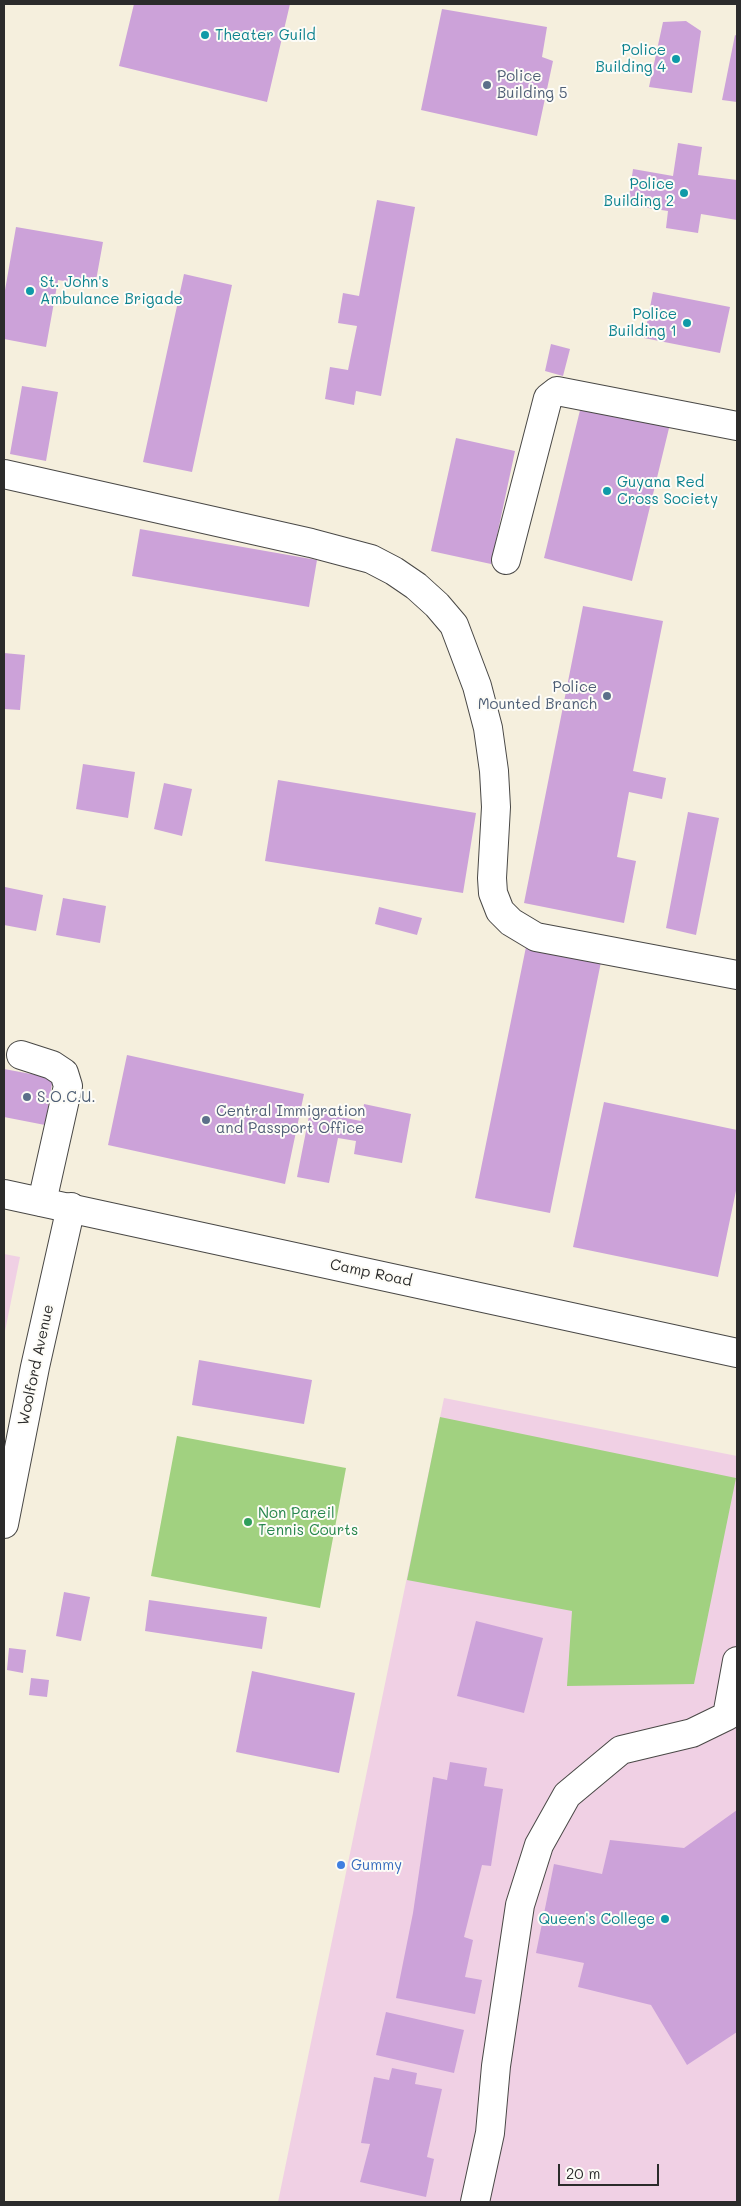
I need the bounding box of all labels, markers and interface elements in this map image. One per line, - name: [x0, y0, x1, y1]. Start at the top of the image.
- place label: Theater Guild: [215, 26, 316, 44]
- marker: Theater Guild: [199, 29, 211, 41]
- place label: Police Building 4: [595, 41, 666, 76]
- marker: Police Building 4: [670, 53, 682, 65]
- place label: Police Building 5: [497, 67, 568, 102]
- marker: Police Building 5: [481, 79, 493, 91]
- place label: Police Building 2: [604, 175, 674, 210]
- marker: Police Building 2: [678, 187, 690, 199]
- place label: St. John's Ambulance Brigade: [40, 273, 183, 308]
- marker: St. John's Ambulance Brigade: [24, 285, 36, 297]
- place label: Police Building 1: [609, 305, 677, 340]
- marker: Police Building 1: [681, 317, 693, 329]
- place label: Guyana Red Cross Society: [617, 473, 718, 508]
- marker: Guyana Red Cross Society: [601, 485, 613, 497]
- place label: Police Mounted Branch: [478, 678, 597, 713]
- marker: Police Mounted Branch: [601, 690, 613, 702]
- place label: S.O.C.U.: [37, 1088, 96, 1106]
- marker: S.O.C.U.: [21, 1091, 33, 1103]
- place label: Central Immigration and Passport Office: [216, 1102, 365, 1137]
- marker: Central Immigration and Passport Office: [200, 1114, 212, 1126]
- street label: Camp Road: [328, 1256, 414, 1290]
- street label: Woolford Avenue: [14, 1303, 58, 1427]
- place label: Non Pareil Tennis Courts: [258, 1504, 358, 1539]
- marker: Non Pareil Tennis Courts: [242, 1516, 254, 1528]
- place label: Gummy: [351, 1856, 402, 1874]
- marker: Gummy: [335, 1859, 347, 1871]
- place label: Queen's College: [538, 1910, 655, 1928]
- marker: Queen's College: [659, 1913, 671, 1925]
- scale bar: [561, 2154, 662, 2186]
- text: 20 m: [566, 2163, 600, 2183]

